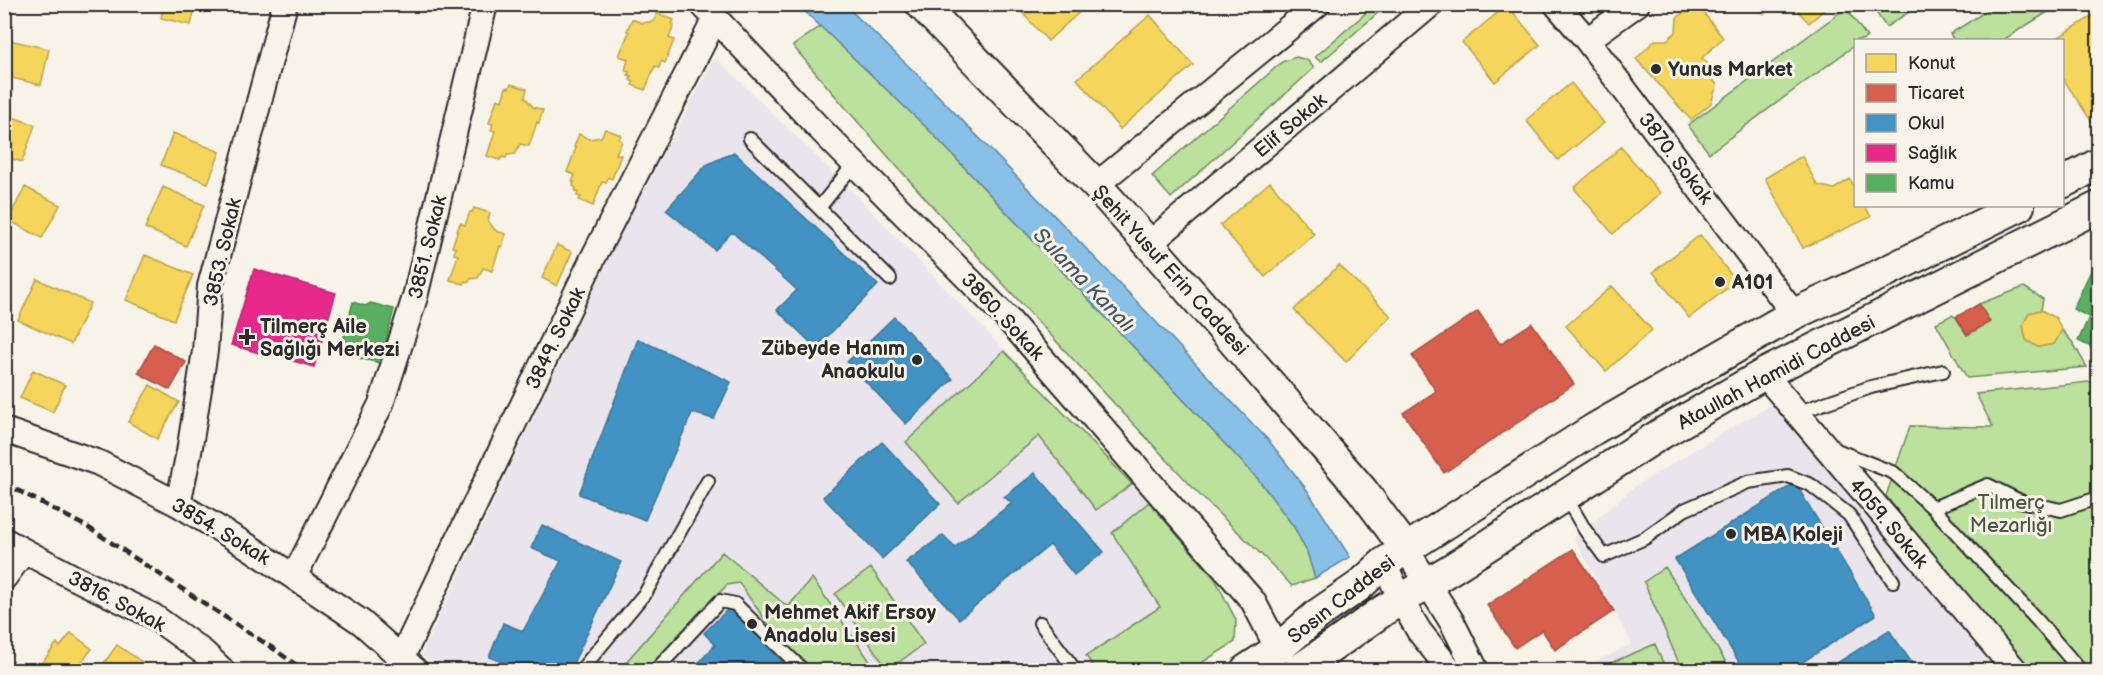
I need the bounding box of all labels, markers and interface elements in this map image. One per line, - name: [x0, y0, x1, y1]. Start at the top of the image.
- legend: [1854, 39, 2064, 207]
- text: Konut: [1908, 53, 1956, 74]
- place label: Yunus Market: [1668, 58, 1793, 82]
- marker: Yunus Market: [1649, 62, 1663, 76]
- text: Ticaret: [1908, 83, 1965, 104]
- street label: Elif Sokak: [1249, 88, 1332, 163]
- street label: 3870. Sokak: [1633, 108, 1718, 209]
- text: Okul: [1908, 113, 1944, 134]
- text: Sağlık: [1908, 143, 1957, 164]
- text: Kamu: [1908, 173, 1954, 194]
- street label: Şehit Yusuf Erin Caddesi: [1087, 180, 1253, 361]
- street label: 3851. Sokak: [403, 193, 452, 302]
- street label: 3853. Sokak: [199, 195, 247, 309]
- water label: Sulama Kanalı: [1028, 223, 1140, 338]
- street label: 3860. Sokak: [956, 268, 1049, 366]
- place label: A101: [1731, 271, 1774, 295]
- marker: A101: [1713, 275, 1727, 289]
- street label: 3849. Sokak: [521, 283, 591, 393]
- street label: Ataullah Hamidi Caddesi: [1674, 311, 1879, 435]
- place label: Tilmerç Aile Sağlığı Merkezi: [260, 315, 400, 362]
- marker: Tilmerç Aile Sağlığı Merkezi: [238, 328, 256, 346]
- place label: Zübeyde Hanım Anaokulu: [762, 337, 905, 384]
- marker: Zübeyde Hanım Anaokulu: [910, 353, 924, 367]
- street label: 4059. Sokak: [1844, 474, 1933, 574]
- park label: Tılmerç Mezarlığı: [1970, 491, 2052, 538]
- street label: 3854. Sokak: [167, 493, 274, 571]
- place label: MBA Koleji: [1743, 523, 1843, 547]
- marker: MBA Koleji: [1724, 527, 1738, 541]
- street label: Sosın Caddesi: [1283, 550, 1400, 649]
- street label: 3816. Sokak: [64, 566, 170, 638]
- place label: Mehmet Akif Ersoy Anadolu Lisesi: [763, 601, 937, 648]
- marker: Mehmet Akif Ersoy Anadolu Lisesi: [745, 617, 759, 631]

